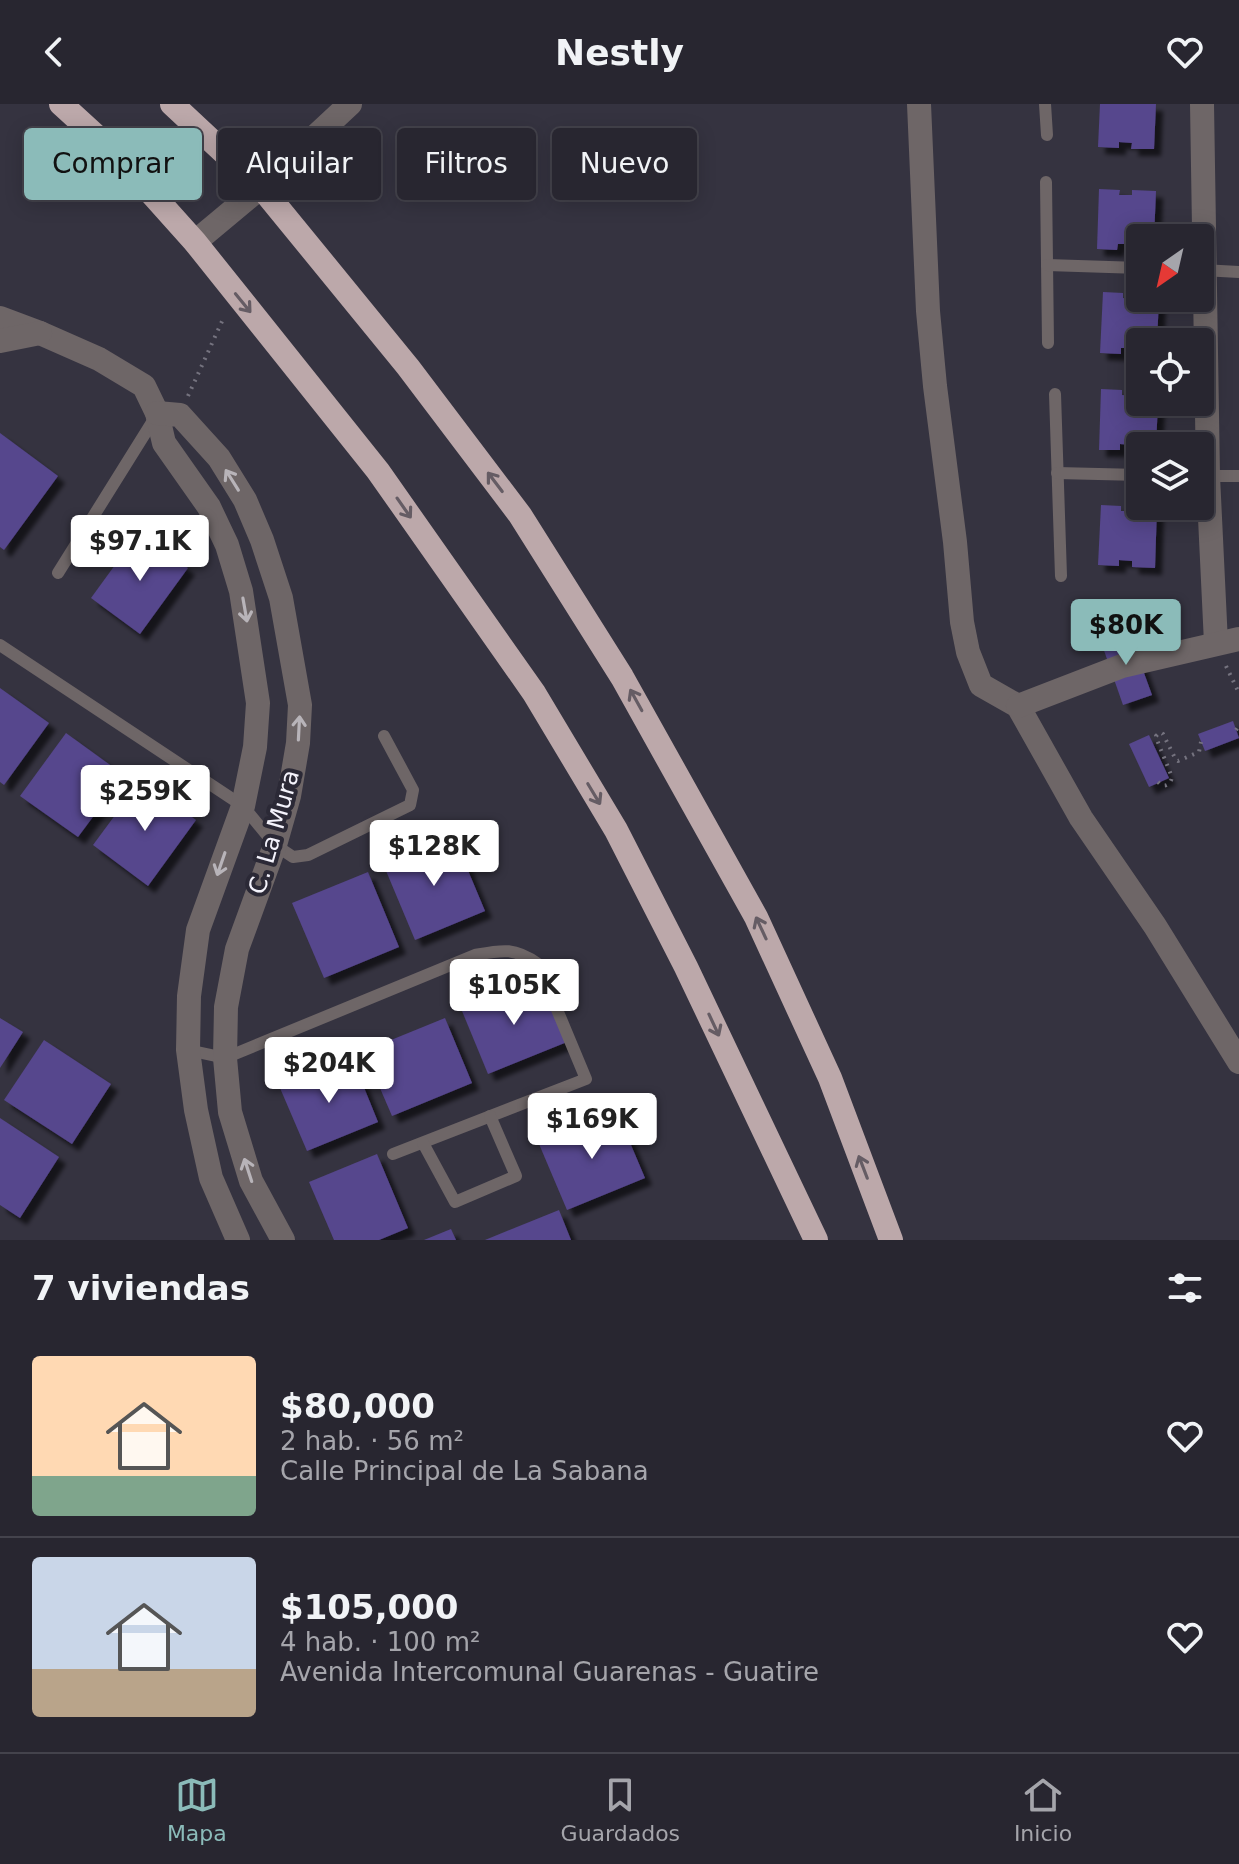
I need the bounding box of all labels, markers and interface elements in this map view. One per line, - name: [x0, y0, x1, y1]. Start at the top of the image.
- icon: back: [32, 30, 76, 74]
- icon: heart: [1163, 30, 1207, 74]
- text: Nestly: [555, 32, 684, 73]
- chip: Comprar: [24, 128, 202, 200]
- chip: Alquilar: [218, 128, 381, 200]
- chip: Filtros: [397, 128, 536, 200]
- chip: Nuevo: [552, 128, 697, 200]
- north arrow: [1126, 224, 1214, 312]
- map controls: [1126, 224, 1214, 520]
- one-way arrow: [235, 292, 252, 313]
- button: locate: [1126, 328, 1214, 416]
- button: layers: [1126, 432, 1214, 520]
- one-way arrow: [224, 469, 241, 491]
- one-way arrow: [487, 472, 504, 493]
- one-way arrow: [396, 496, 412, 518]
- pin: $97.1K: [75, 515, 205, 583]
- text: $97.1K: [89, 526, 191, 556]
- one-way arrow: [238, 597, 253, 622]
- pin: $80K: [1079, 599, 1173, 667]
- text: $80K: [1089, 610, 1163, 640]
- one-way arrow: [627, 689, 643, 713]
- one-way arrow: [291, 715, 306, 742]
- pin: $259K: [89, 765, 201, 833]
- street label: C. La Mura: [243, 767, 305, 897]
- text: $259K: [99, 776, 191, 806]
- one-way arrow: [586, 782, 602, 805]
- pin: $128K: [378, 820, 490, 888]
- text: $128K: [388, 831, 480, 861]
- one-way arrow: [213, 851, 228, 876]
- one-way arrow: [753, 916, 768, 940]
- pin: $105K: [458, 959, 570, 1027]
- text: $105K: [468, 970, 560, 1000]
- one-way arrow: [707, 1012, 722, 1036]
- pin: $204K: [273, 1037, 385, 1105]
- text: $204K: [283, 1048, 375, 1078]
- pin: $169K: [536, 1093, 648, 1161]
- text: $169K: [546, 1104, 638, 1134]
- one-way arrow: [855, 1155, 869, 1180]
- one-way arrow: [240, 1158, 255, 1184]
- icon: filters: [1163, 1266, 1207, 1310]
- text: 7 viviendas: [32, 1268, 250, 1308]
- text: $80,000: [280, 1386, 435, 1426]
- icon: home: [96, 1388, 192, 1484]
- icon: heart: [1163, 1414, 1207, 1458]
- text: 2 hab. · 56 m²: [280, 1426, 464, 1456]
- text: Calle Principal de La Sabana: [280, 1456, 649, 1486]
- text: $105,000: [280, 1587, 459, 1627]
- icon: home: [96, 1589, 192, 1685]
- icon: heart: [1163, 1615, 1207, 1659]
- text: 4 hab. · 100 m²: [280, 1627, 480, 1657]
- text: Avenida Intercomunal Guarenas - Guatire: [280, 1657, 819, 1687]
- tab: Mapa: [167, 1773, 227, 1846]
- tab: Guardados: [561, 1773, 680, 1846]
- tab: Inicio: [1014, 1773, 1072, 1846]

